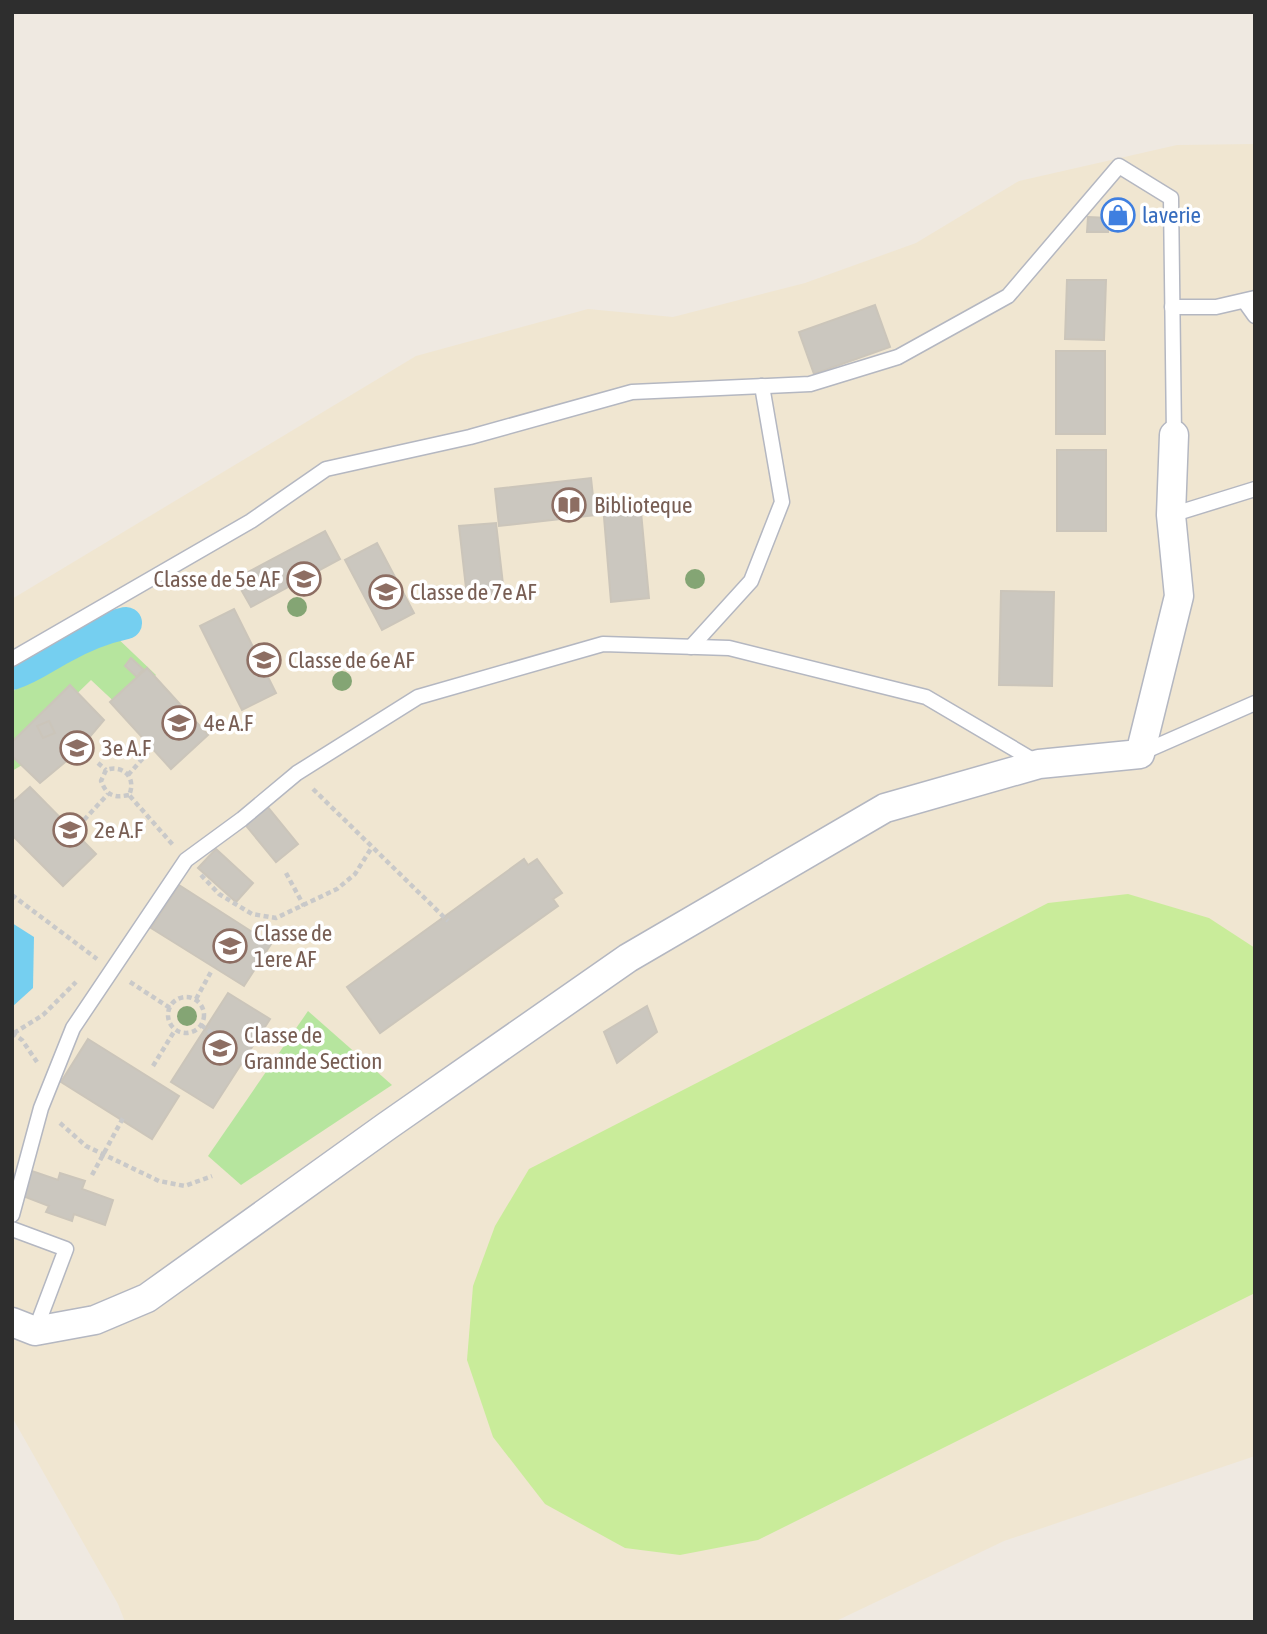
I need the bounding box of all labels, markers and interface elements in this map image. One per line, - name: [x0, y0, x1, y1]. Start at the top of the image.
- shop icon: laverie: [1099, 196, 1137, 234]
- place label: laverie: [1142, 202, 1201, 228]
- library icon: Biblioteque: [550, 486, 588, 524]
- place label: Biblioteque: [594, 492, 692, 518]
- school or university icon: Classe de 5e AF: [285, 560, 323, 598]
- place label: Classe de 5e AF: [154, 566, 281, 592]
- school or university icon: Classe de 7e AF: [367, 573, 405, 611]
- place label: Classe de 7e AF: [410, 579, 537, 605]
- school or university icon: Classe de 6e AF: [245, 641, 283, 679]
- place label: Classe de 6e AF: [288, 647, 415, 673]
- school or university icon: 4e A.F: [160, 704, 198, 742]
- place label: 4e A.F: [204, 710, 254, 736]
- school or university icon: 3e A.F: [58, 729, 96, 767]
- place label: 3e A.F: [102, 735, 152, 761]
- school or university icon: 2e A.F: [51, 811, 89, 849]
- place label: 2e A.F: [94, 817, 144, 843]
- place label: Classe de 1ere AF: [254, 920, 332, 972]
- school or university icon: Classe de 1ere AF: [211, 927, 249, 965]
- place label: Classe de Grannde Section: [244, 1022, 382, 1074]
- school or university icon: Classe de Grannde Section: [201, 1029, 239, 1067]

